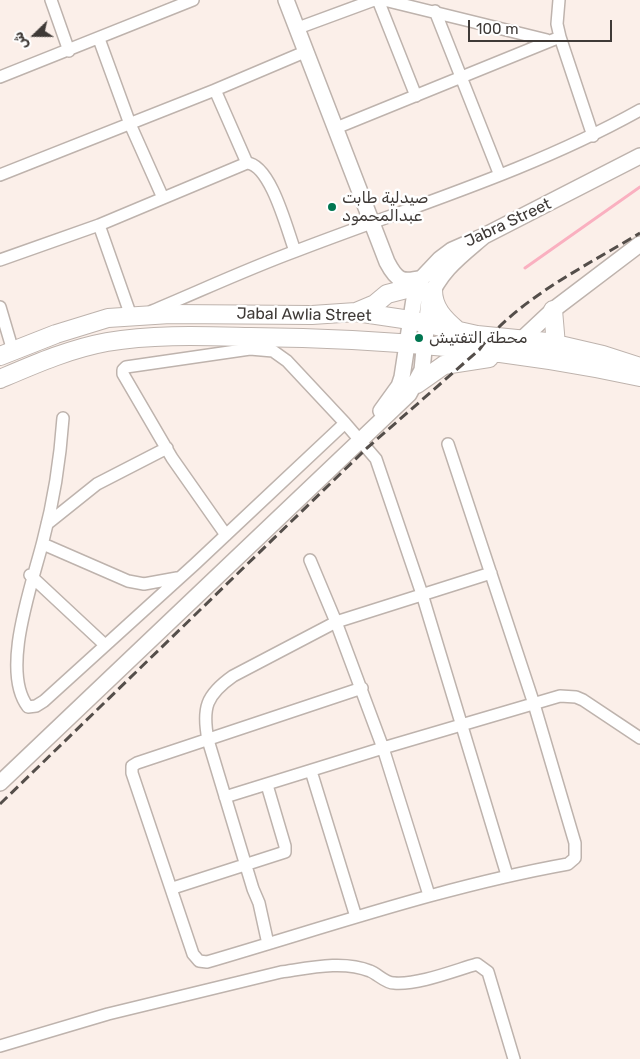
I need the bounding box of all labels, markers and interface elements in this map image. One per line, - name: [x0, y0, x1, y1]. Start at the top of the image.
- north arrow: [10, 10, 60, 60]
- scale bar: [470, 10, 614, 42]
- text: 100 m: [476, 20, 518, 38]
- text: ش: [9, 29, 32, 52]
- place label: صيدلية طابت عبدالمحمود: [342, 188, 428, 226]
- street label: Jabra Street: [462, 195, 554, 251]
- marker: صيدلية طابت عبدالمحمود: [326, 201, 338, 213]
- street label: Jabal Awlia Street: [236, 304, 372, 326]
- place label: محطة التفتيش: [429, 328, 527, 348]
- marker: محطة التفتيش: [413, 332, 425, 344]

